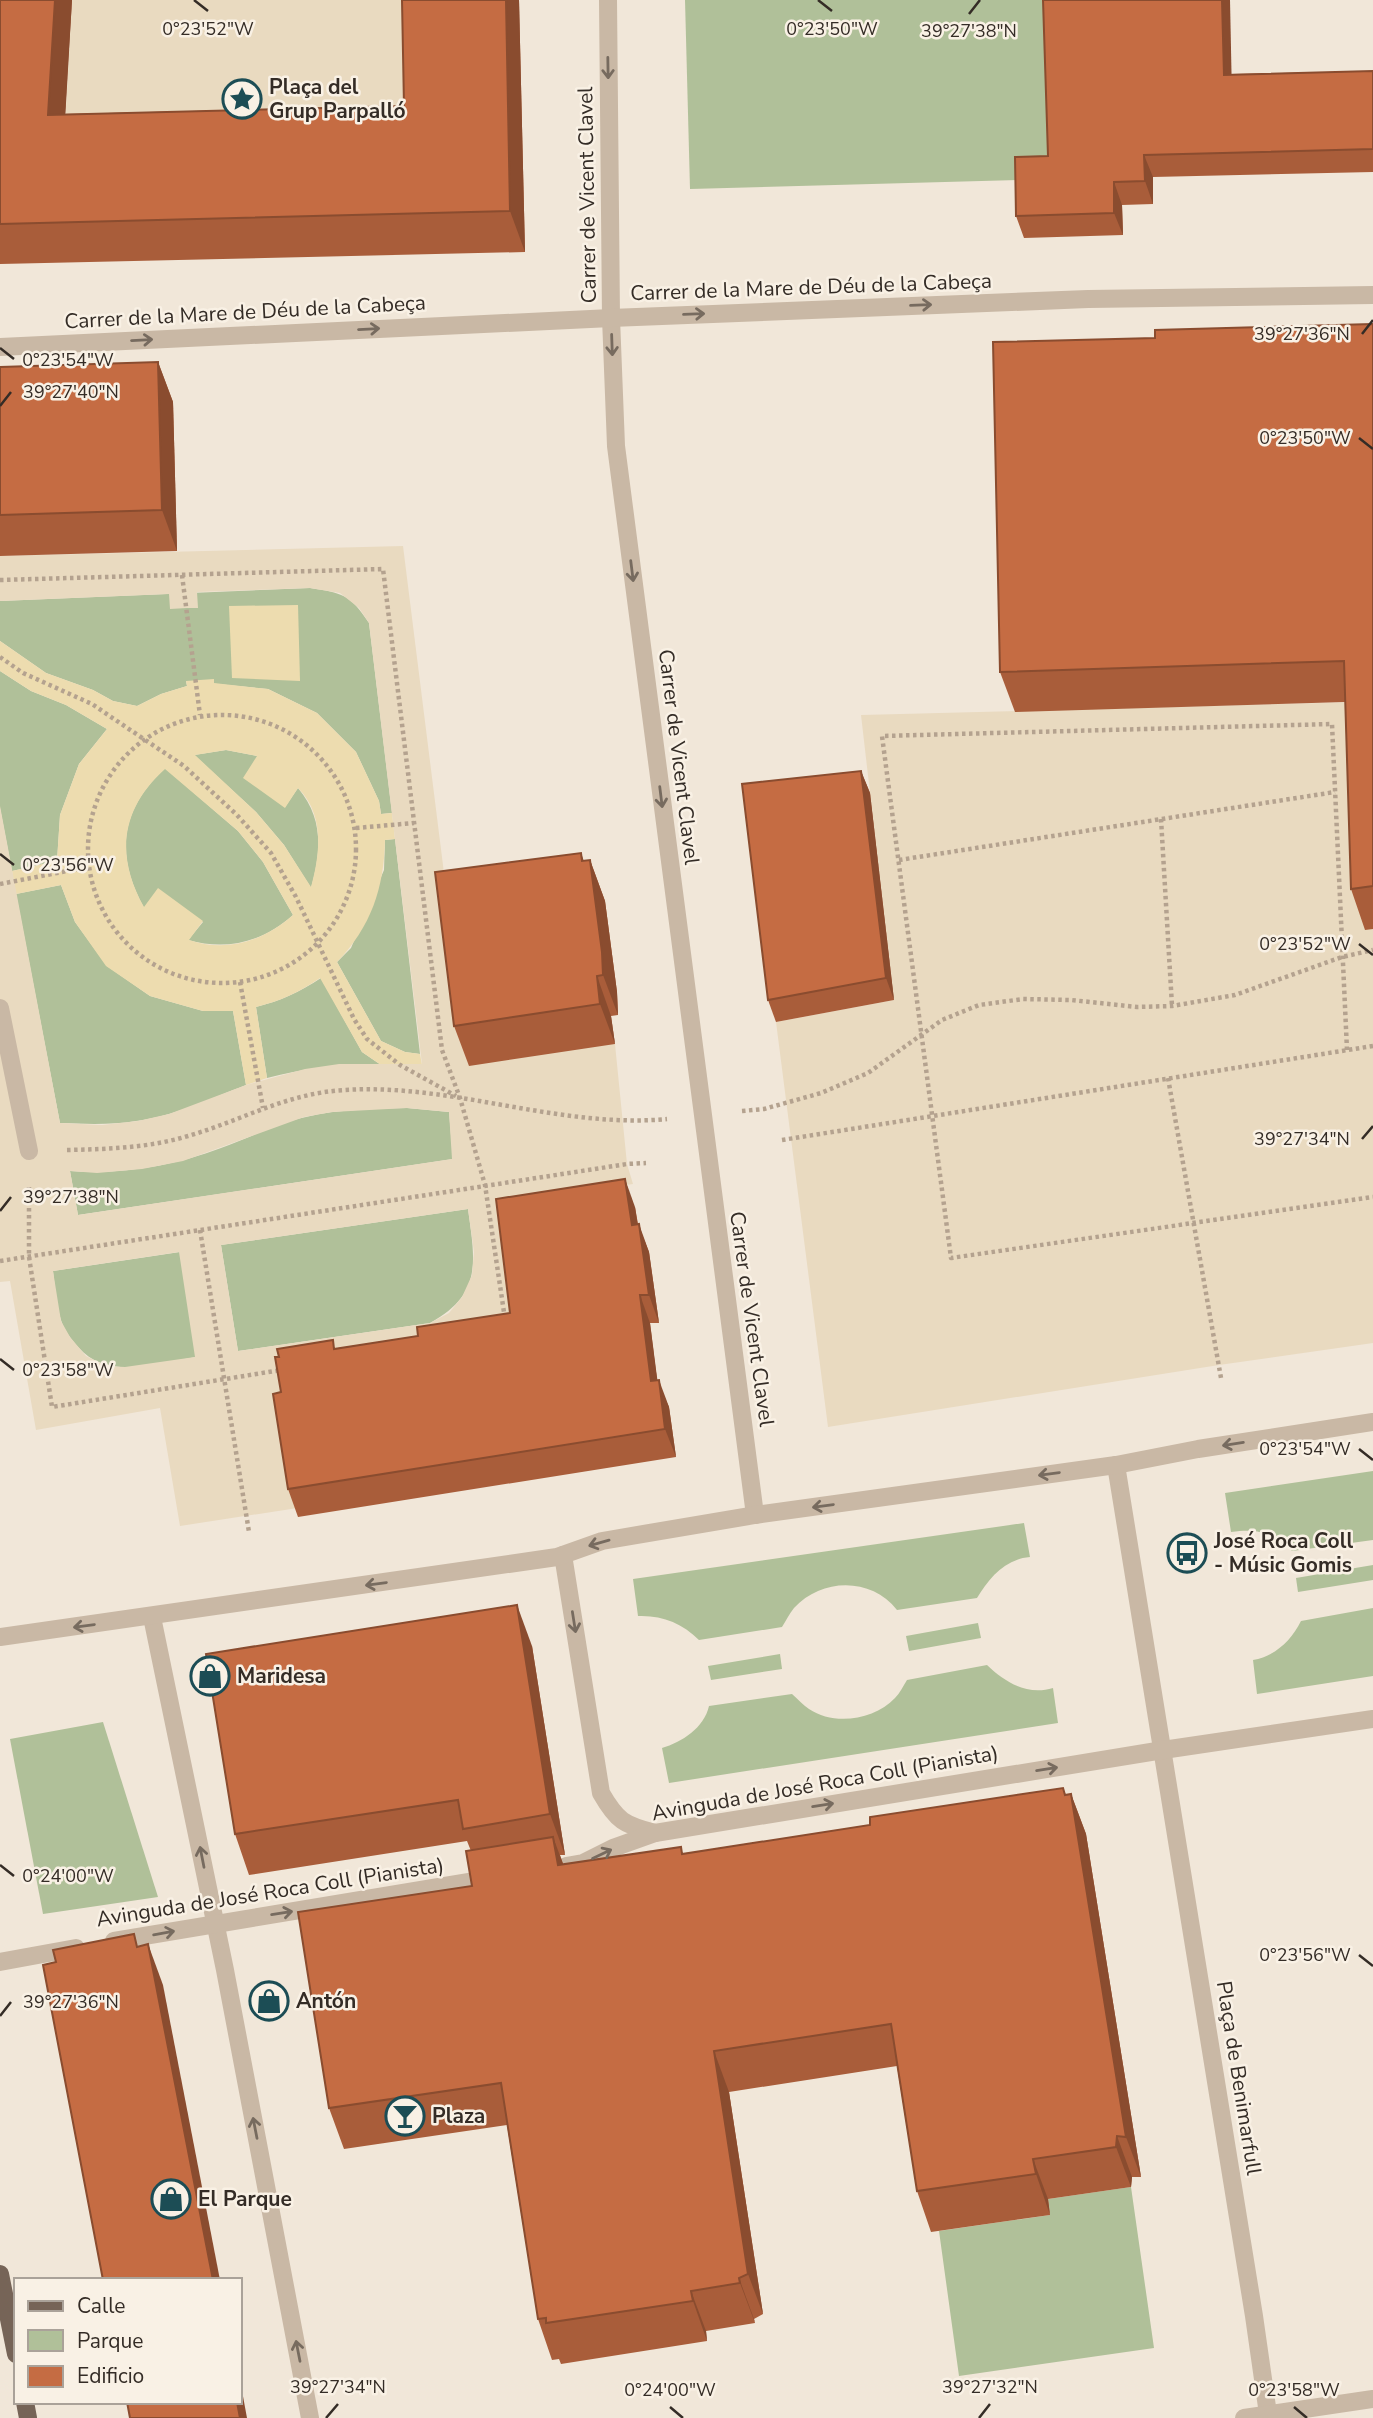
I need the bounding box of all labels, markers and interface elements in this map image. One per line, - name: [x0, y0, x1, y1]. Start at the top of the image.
- text: 0°23'52"W: [162, 17, 254, 41]
- text: 0°23'50"W: [786, 17, 878, 41]
- text: 39°27'38"N: [921, 19, 1017, 43]
- one-way arrow: [601, 56, 615, 79]
- place label: Plaça del Grup Parpalló: [269, 73, 406, 125]
- place icon: Plaça del Grup Parpalló: [221, 78, 263, 120]
- street label: Carrer de Vicent Clavel: [571, 86, 603, 304]
- street label: Carrer de la Mare de Déu de la Cabeça: [630, 267, 992, 307]
- street label: Carrer de la Mare de Déu de la Cabeça: [64, 289, 426, 335]
- one-way arrow: [910, 299, 933, 312]
- one-way arrow: [682, 308, 705, 321]
- text: 39°27'36"N: [1254, 322, 1350, 346]
- one-way arrow: [357, 323, 380, 336]
- one-way arrow: [130, 333, 152, 346]
- one-way arrow: [606, 333, 619, 356]
- text: 0°23'54"W: [22, 348, 114, 372]
- text: 39°27'40"N: [23, 380, 119, 404]
- text: 0°23'50"W: [1259, 426, 1351, 450]
- one-way arrow: [626, 559, 639, 582]
- street label: Carrer de Vicent Clavel: [652, 648, 706, 867]
- one-way arrow: [655, 785, 668, 808]
- text: 0°23'56"W: [22, 853, 114, 877]
- text: 0°23'52"W: [1259, 932, 1351, 956]
- text: 39°27'34"N: [1254, 1127, 1350, 1151]
- text: 39°27'38"N: [23, 1185, 119, 1209]
- street label: Carrer de Vicent Clavel: [723, 1210, 781, 1429]
- text: 0°23'58"W: [22, 1358, 114, 1382]
- text: 0°23'54"W: [1259, 1437, 1351, 1461]
- one-way arrow: [1222, 1438, 1245, 1451]
- one-way arrow: [1038, 1468, 1061, 1481]
- one-way arrow: [813, 1500, 835, 1513]
- place label: José Roca Coll - Músic Gomis: [1213, 1527, 1353, 1579]
- bus stop icon: José Roca Coll - Músic Gomis: [1166, 1532, 1208, 1574]
- one-way arrow: [588, 1537, 611, 1550]
- one-way arrow: [365, 1577, 388, 1590]
- one-way arrow: [568, 1611, 581, 1633]
- one-way arrow: [74, 1619, 96, 1632]
- shop icon: Maridesa: [189, 1655, 231, 1697]
- place label: Maridesa: [237, 1662, 326, 1690]
- street label: Avinguda de José Roca Coll (Pianista): [649, 1739, 1001, 1827]
- one-way arrow: [1036, 1762, 1058, 1775]
- one-way arrow: [811, 1799, 834, 1812]
- one-way arrow: [194, 1846, 208, 1869]
- one-way arrow: [591, 1847, 612, 1860]
- street label: Avinguda de José Roca Coll (Pianista): [94, 1851, 446, 1933]
- text: 0°24'00"W: [22, 1864, 114, 1888]
- one-way arrow: [271, 1906, 293, 1919]
- one-way arrow: [152, 1926, 175, 1939]
- text: 0°23'56"W: [1259, 1943, 1351, 1967]
- street label: Plaça de Benimarfull: [1210, 1979, 1268, 2178]
- shop icon: Antón: [248, 1980, 290, 2022]
- place label: Antón: [296, 1987, 356, 2015]
- text: 39°27'36"N: [23, 1990, 119, 2014]
- bar icon: Plaza: [384, 2095, 426, 2137]
- place label: Plaza: [432, 2102, 485, 2130]
- one-way arrow: [248, 2117, 261, 2139]
- shop icon: El Parque: [150, 2178, 192, 2220]
- place label: El Parque: [198, 2185, 292, 2213]
- legend: [14, 2278, 242, 2404]
- text: Calle: [77, 2292, 125, 2320]
- text: Parque: [77, 2327, 144, 2355]
- one-way arrow: [290, 2340, 304, 2363]
- text: Edificio: [77, 2362, 144, 2390]
- text: 39°27'34"N: [290, 2375, 386, 2399]
- text: 39°27'32"N: [942, 2375, 1038, 2399]
- text: 0°24'00"W: [624, 2378, 716, 2402]
- text: 0°23'58"W: [1248, 2378, 1340, 2402]

